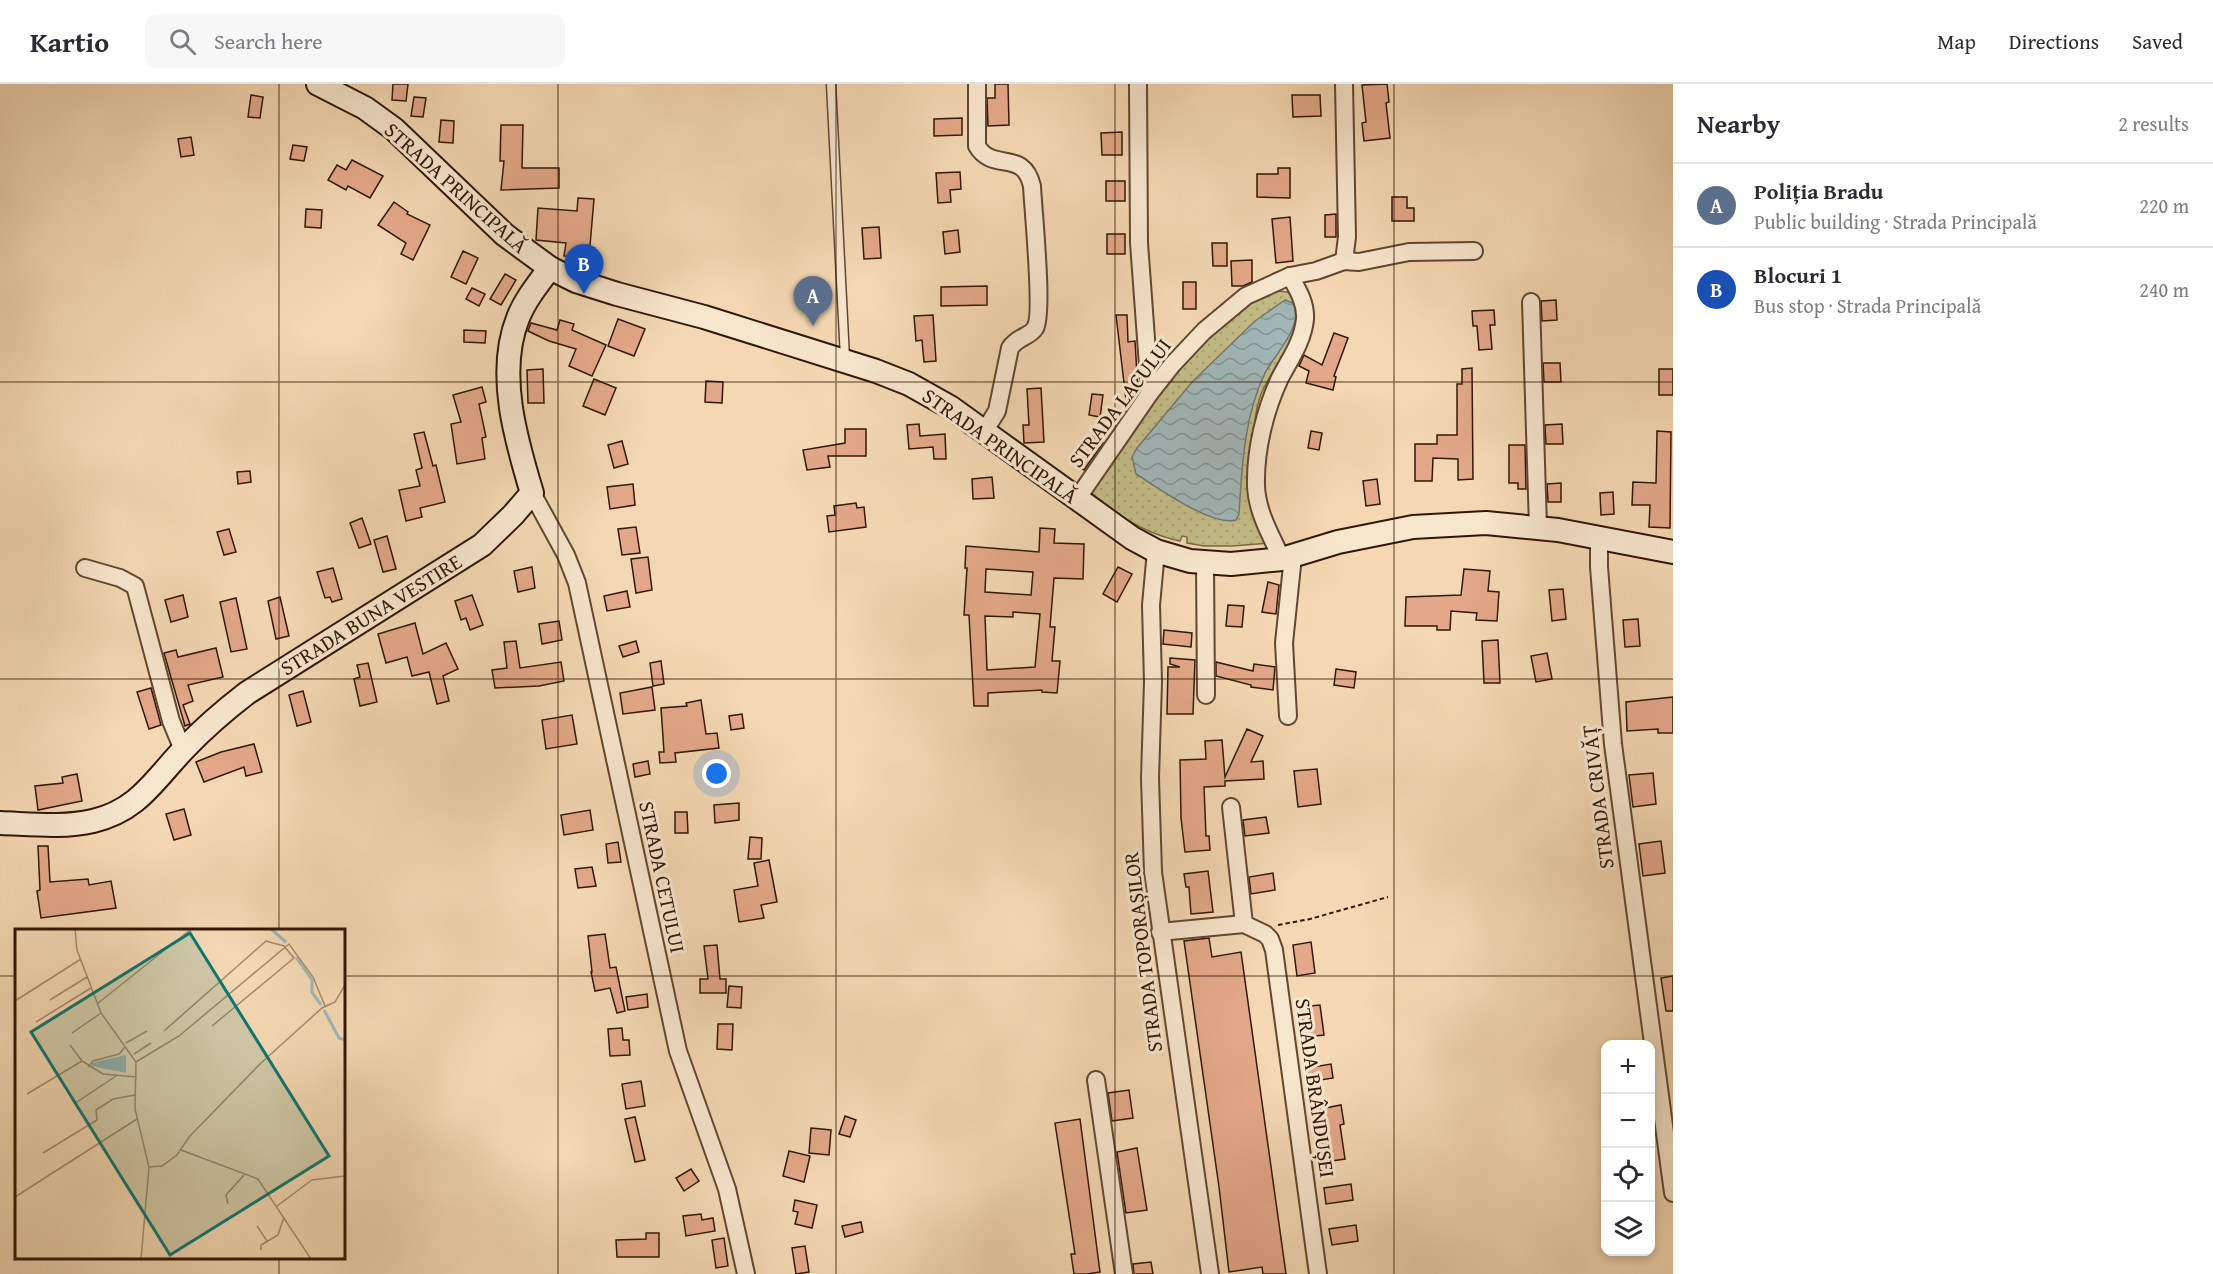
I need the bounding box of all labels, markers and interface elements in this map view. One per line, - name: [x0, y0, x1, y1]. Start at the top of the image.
- search box: [145, 14, 565, 68]
- text: Kartio: [30, 21, 109, 62]
- icon: search: [166, 25, 199, 58]
- text: Search here: [214, 25, 323, 57]
- text: Map: [1937, 26, 1976, 57]
- text: Directions: [2009, 26, 2099, 57]
- text: Saved: [2132, 26, 2183, 57]
- text: Nearby: [1697, 104, 1780, 143]
- text: 2 results: [2118, 109, 2189, 138]
- street label: STRADA PRINCIPALĂ: [378, 115, 535, 261]
- text: Poliția Bradu: [1754, 175, 1883, 207]
- text: A: [1710, 191, 1723, 220]
- text: 220 m: [2139, 191, 2189, 220]
- text: Public building · Strada Principală: [1754, 207, 2037, 236]
- pin: B: [564, 244, 604, 294]
- text: Blocuri 1: [1754, 259, 1842, 291]
- text: B: [1710, 275, 1723, 304]
- text: 240 m: [2139, 275, 2189, 304]
- pin: A: [794, 276, 832, 326]
- text: Bus stop · Strada Principală: [1754, 291, 1981, 320]
- street label: STRADA LACULUI: [1061, 332, 1179, 474]
- street label: STRADA PRINCIPALĂ: [916, 380, 1085, 511]
- street label: STRADA BUNA VESTIRE: [274, 546, 468, 683]
- street label: STRADA CRIVĂȚ: [1573, 723, 1622, 871]
- your location: [702, 759, 731, 788]
- street label: STRADA CETULUI: [631, 798, 694, 956]
- street label: STRADA TOPORAȘILOR: [1115, 849, 1170, 1054]
- inset map: [15, 929, 345, 1259]
- street label: STRADA BRÂNDUȘEI: [1288, 996, 1343, 1180]
- map controls: [1601, 1040, 1655, 1256]
- button: +: [1601, 1040, 1655, 1094]
- button: −: [1601, 1094, 1655, 1148]
- button: locate: [1601, 1148, 1655, 1202]
- button: layers: [1601, 1202, 1655, 1256]

